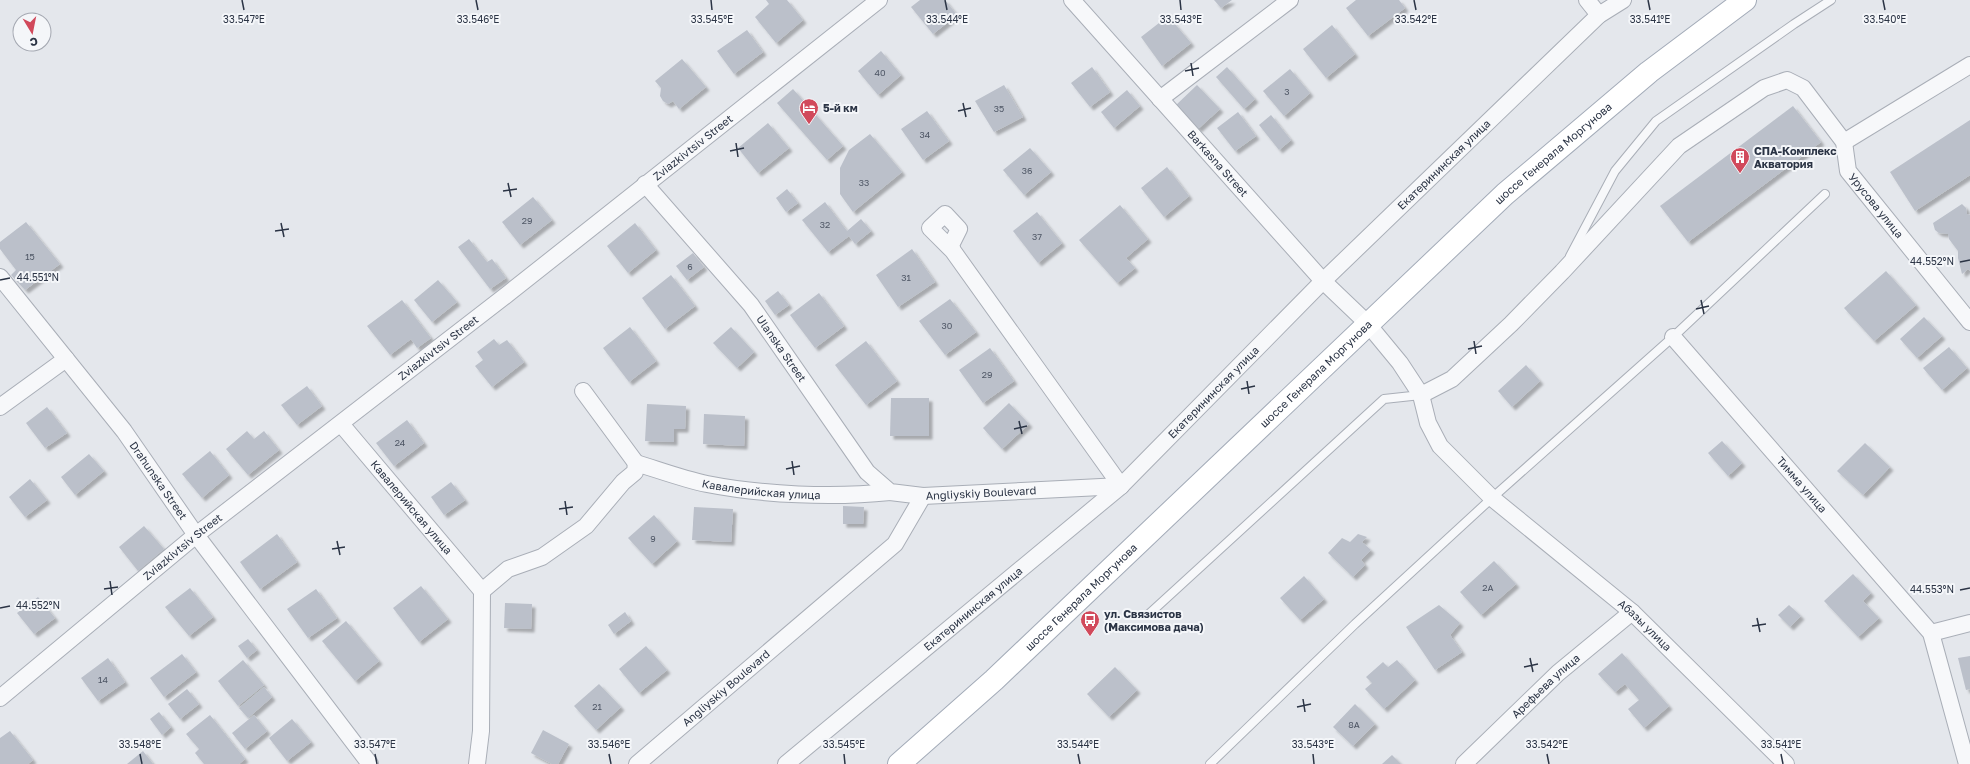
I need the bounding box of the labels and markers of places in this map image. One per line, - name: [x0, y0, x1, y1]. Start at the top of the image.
- hotel icon: 5-й км: [798, 97, 820, 125]
- place label: 5-й км: [823, 101, 858, 114]
- place label: СПА-Комплекс Акватория: [1754, 144, 1837, 170]
- building icon: СПА-Комплекс Акватория: [1729, 146, 1751, 174]
- place label: ул. Связистов (Максимова дача): [1104, 607, 1204, 633]
- bus stop icon: ул. Связистов (Максимова дача): [1079, 609, 1101, 637]

